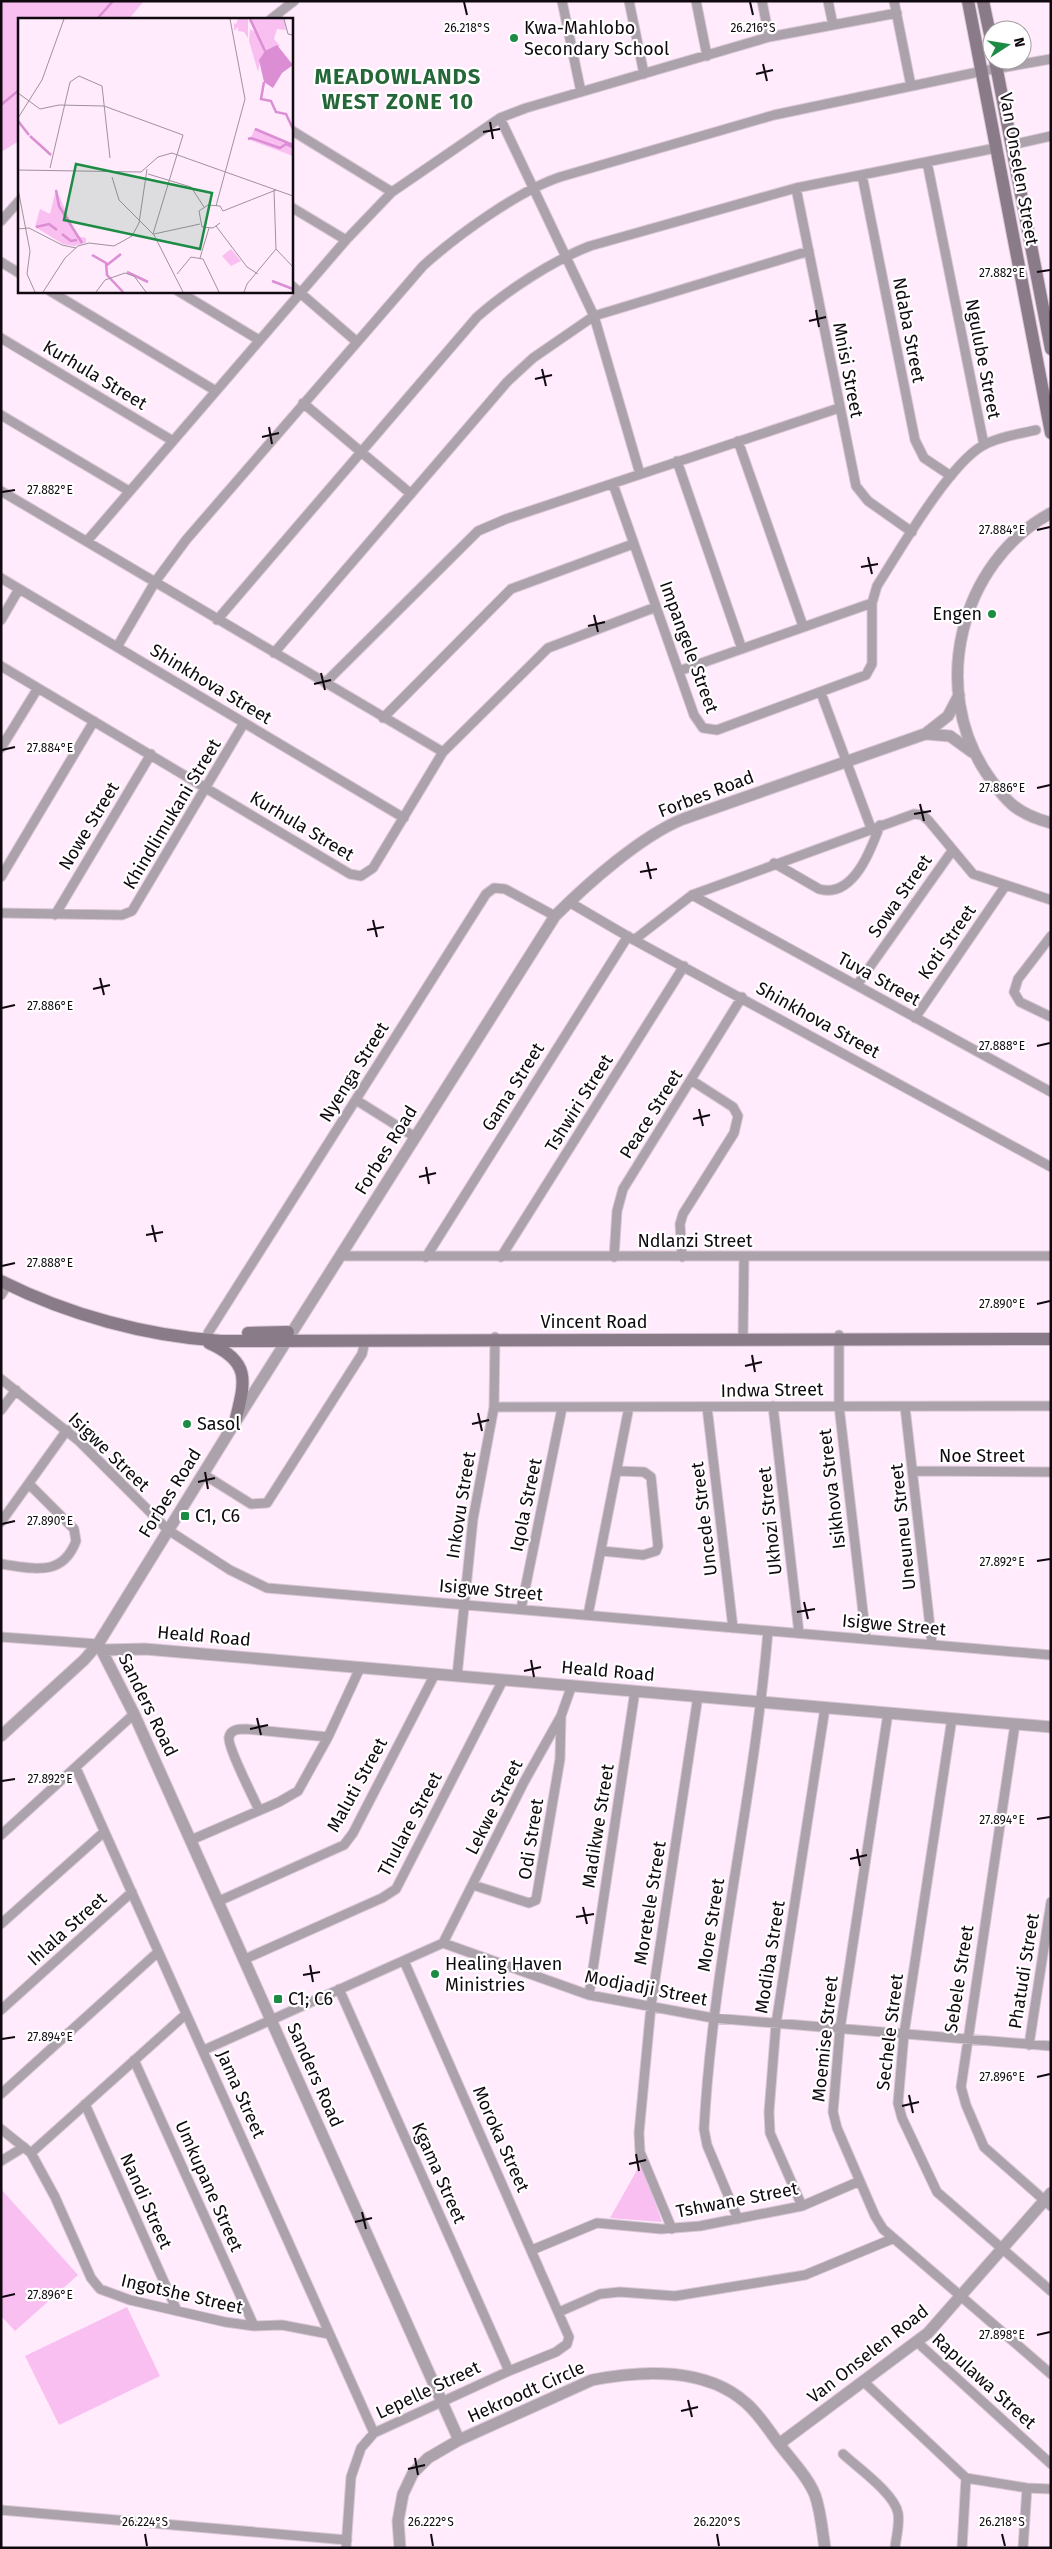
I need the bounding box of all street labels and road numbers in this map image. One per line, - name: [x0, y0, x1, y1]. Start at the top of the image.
- street label: Van Onselen Street: [995, 91, 1043, 248]
- street label: Ndaba Street: [888, 275, 930, 385]
- street label: Ngulube Street: [961, 297, 1006, 421]
- street label: Mnisi Street: [828, 320, 868, 420]
- street label: Kurhula Street: [39, 335, 151, 415]
- street label: Impangele Street: [655, 578, 723, 717]
- street label: Shinkhova Street: [146, 639, 276, 729]
- street label: Khindlimukani Street: [118, 734, 226, 893]
- street label: Forbes Road: [655, 766, 757, 822]
- street label: Nowe Street: [54, 777, 124, 874]
- street label: Kurhula Street: [246, 786, 358, 866]
- street label: Sowa Street: [863, 850, 937, 942]
- street label: Koti Street: [913, 900, 981, 984]
- street label: Tuva Street: [834, 947, 925, 1011]
- street label: Shinkhova Street: [752, 977, 884, 1063]
- street label: Nyenga Street: [315, 1017, 394, 1126]
- street label: Gama Street: [477, 1038, 549, 1135]
- street label: Tshwiri Street: [540, 1050, 618, 1156]
- street label: Peace Street: [615, 1065, 687, 1163]
- street label: Forbes Road: [350, 1101, 422, 1199]
- street label: Ndlanzi Street: [637, 1230, 753, 1252]
- street label: Vincent Road: [540, 1311, 648, 1333]
- street label: Indwa Street: [720, 1378, 824, 1402]
- street label: Isigwe Street: [64, 1408, 155, 1497]
- street label: Isikhova Street: [814, 1427, 850, 1550]
- street label: Forbes Road: [134, 1444, 206, 1542]
- street label: Noe Street: [939, 1445, 1026, 1467]
- street label: Inkovu Street: [442, 1449, 480, 1560]
- street label: Iqola Street: [505, 1456, 547, 1554]
- street label: Uncede Street: [686, 1460, 722, 1577]
- street label: Uneuneu Street: [885, 1462, 921, 1591]
- street label: Ukhozi Street: [753, 1465, 787, 1576]
- street label: Isigwe Street: [438, 1574, 544, 1606]
- street label: Isigwe Street: [841, 1609, 947, 1641]
- street label: Heald Road: [156, 1621, 252, 1651]
- street label: Sanders Road: [114, 1650, 182, 1760]
- street label: Heald Road: [560, 1656, 656, 1686]
- street label: Maluti Street: [322, 1734, 392, 1836]
- street label: Lekwe Street: [461, 1755, 528, 1858]
- street label: Madikwe Street: [577, 1762, 619, 1890]
- street label: Thulare Street: [373, 1768, 447, 1880]
- street label: Odi Street: [514, 1796, 548, 1881]
- street label: Moretele Street: [629, 1839, 671, 1967]
- street label: More Street: [693, 1876, 729, 1973]
- street label: Ihlala Street: [23, 1887, 112, 1970]
- street label: Modiba Street: [750, 1898, 790, 2015]
- street label: Phatudi Street: [1004, 1911, 1044, 2030]
- street label: Sebele Street: [940, 1923, 978, 2034]
- street label: Modjadji Street: [583, 1965, 710, 2011]
- street label: Sechele Street: [872, 1972, 908, 2091]
- street label: Moemise Street: [807, 1974, 843, 2103]
- street label: Sanders Road: [282, 2019, 348, 2131]
- street label: Jama Street: [212, 2047, 270, 2142]
- street label: Moroka Street: [468, 2083, 534, 2196]
- street label: Umkupane Street: [170, 2117, 248, 2255]
- street label: Kgama Street: [407, 2119, 471, 2227]
- street label: Nandi Street: [115, 2150, 177, 2253]
- street label: Tshwane Street: [674, 2177, 800, 2223]
- street label: Ingotshe Street: [119, 2269, 246, 2319]
- street label: Van Onselen Road: [803, 2300, 933, 2408]
- street label: Rapulawa Street: [927, 2328, 1041, 2434]
- street label: Lepelle Street: [372, 2356, 484, 2424]
- street label: Hekroodt Circle: [464, 2356, 588, 2428]

